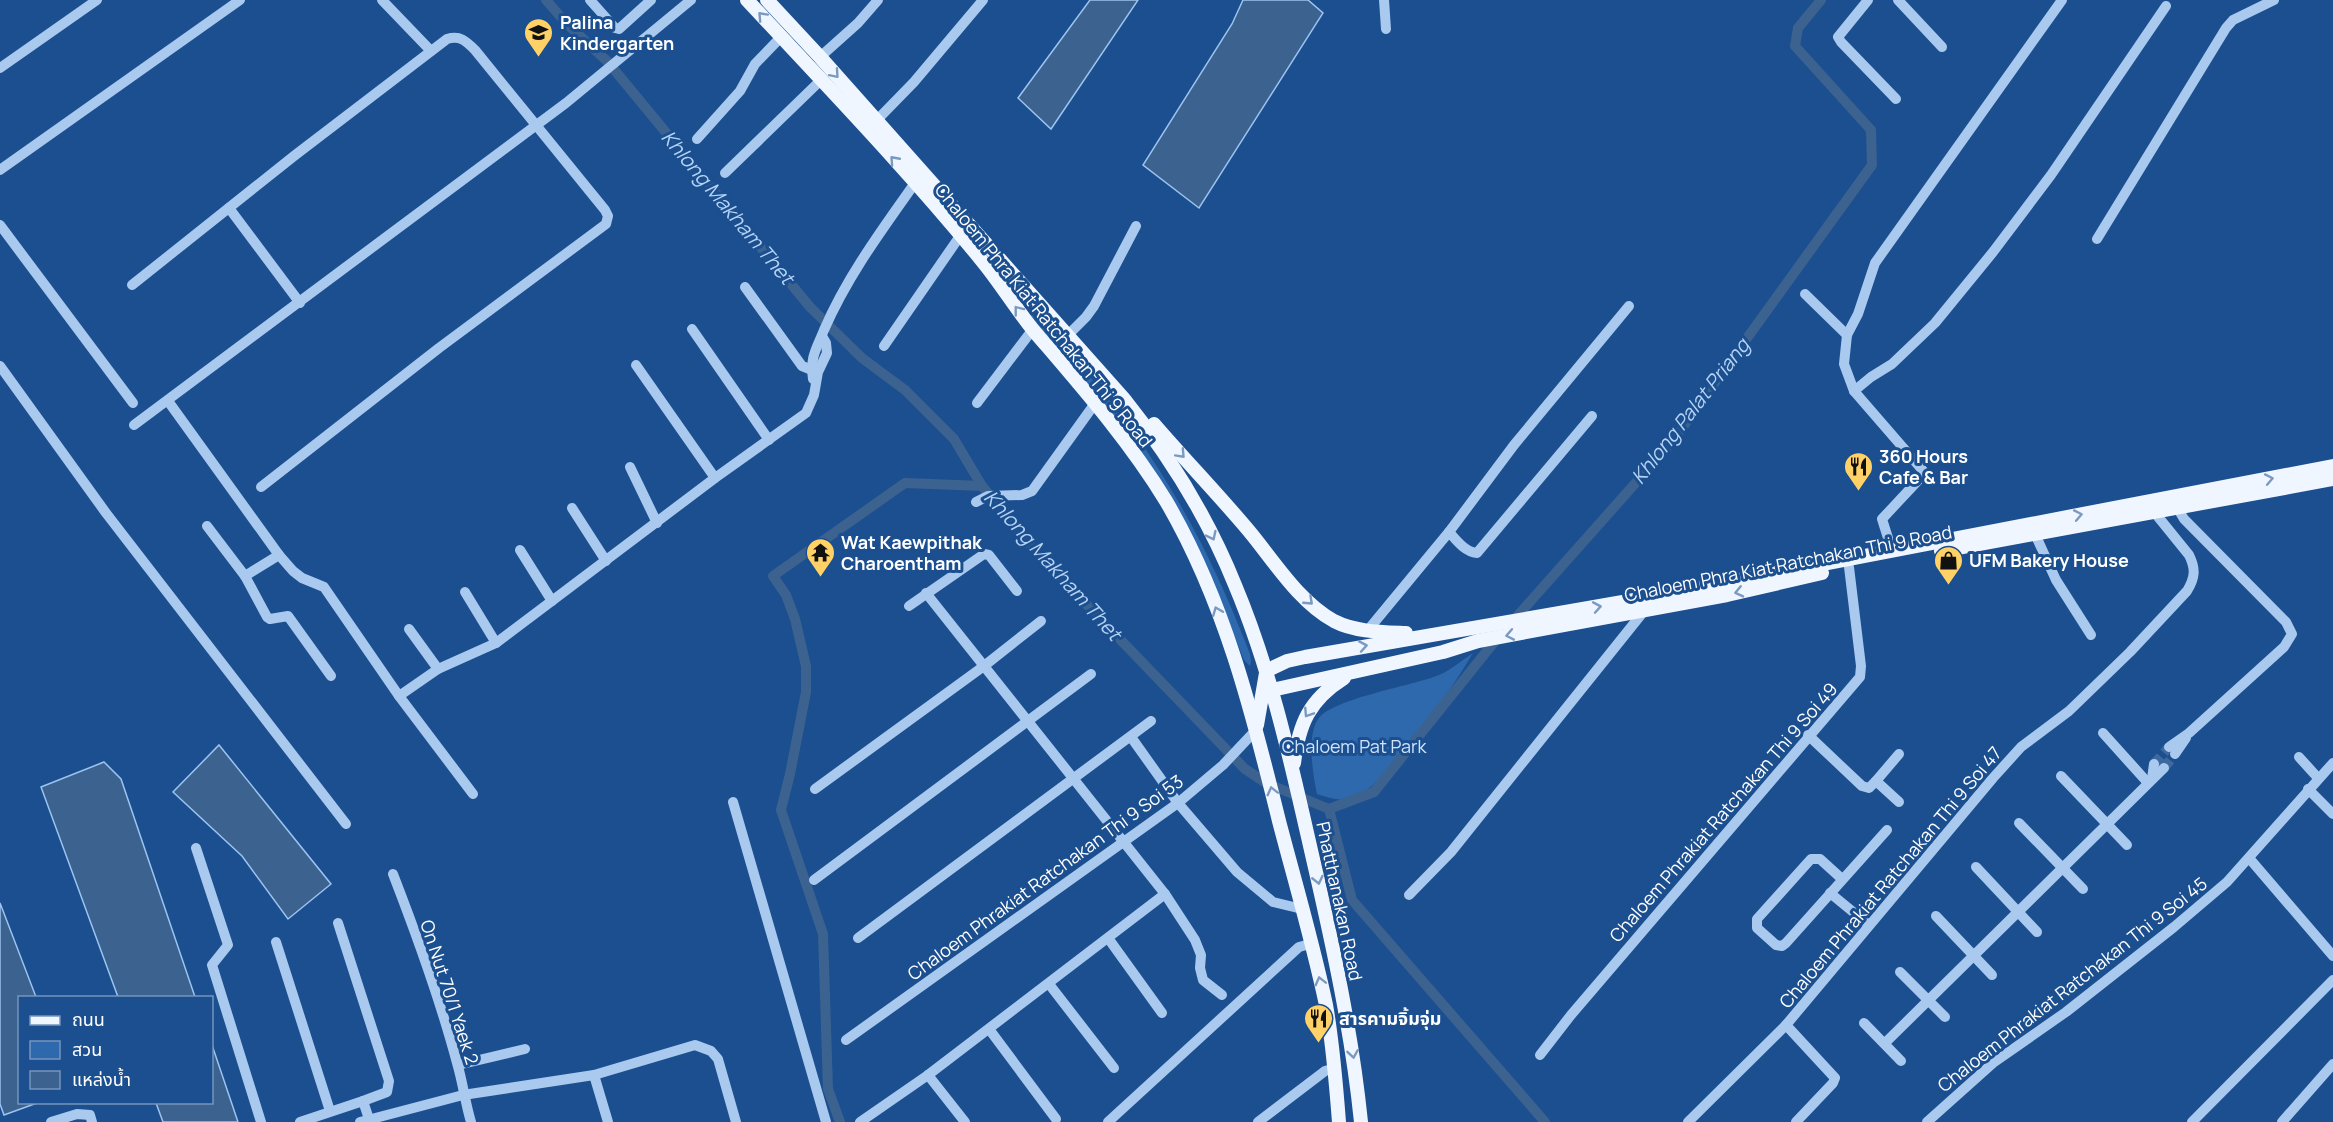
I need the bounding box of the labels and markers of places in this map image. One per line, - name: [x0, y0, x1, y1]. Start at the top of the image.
- place label: Palina Kindergarten: [560, 10, 674, 55]
- school or university icon: Palina Kindergarten: [523, 16, 555, 58]
- place label: 360 Hours Cafe & Bar: [1879, 444, 1968, 489]
- restaurant icon: 360 Hours Cafe & Bar: [1842, 450, 1874, 492]
- place label: Wat Kaewpithak Charoentham: [841, 530, 983, 575]
- temple icon: Wat Kaewpithak Charoentham: [804, 536, 836, 578]
- shop icon: UFM Bakery House: [1932, 544, 1964, 586]
- place label: UFM Bakery House: [1969, 548, 2129, 572]
- restaurant icon: สารคามจิ้มจุ่ม: [1302, 1002, 1334, 1044]
- place label: สารคามจิ้มจุ่ม: [1339, 1006, 1441, 1030]

